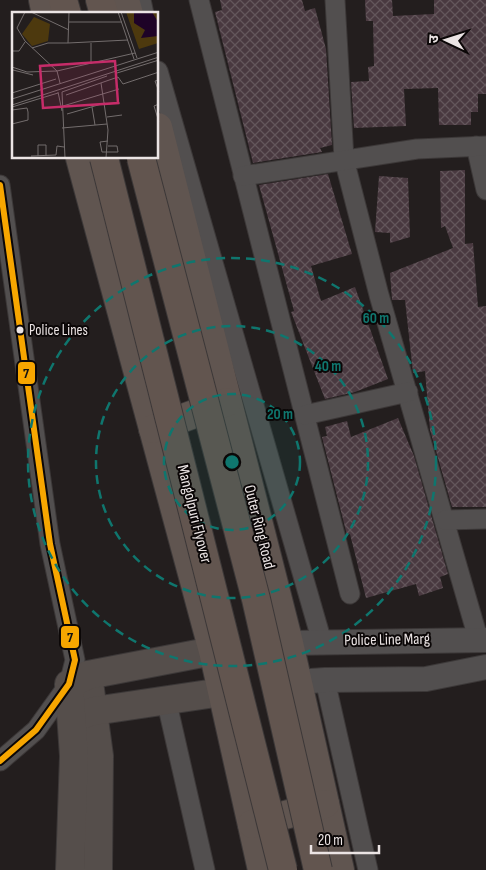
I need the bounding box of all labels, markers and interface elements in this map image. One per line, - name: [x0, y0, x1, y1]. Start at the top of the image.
- inset map: [12, 12, 159, 159]
- north arrow: [421, 15, 471, 65]
- text: उ: [425, 34, 442, 44]
- text: 60 m: [363, 309, 389, 328]
- place label: Police Lines: [29, 321, 88, 340]
- marker: Police Lines: [15, 325, 25, 335]
- text: 40 m: [315, 357, 341, 376]
- line badge: 7: [17, 361, 36, 385]
- text: 7: [23, 365, 30, 382]
- text: 20 m: [267, 405, 293, 424]
- centre of rings: [223, 453, 241, 471]
- street label: Mangolpuri Flyover: [173, 463, 215, 565]
- street label: Outer Ring Road: [239, 483, 279, 571]
- line badge: 7: [60, 625, 80, 649]
- text: 7: [67, 629, 74, 646]
- street label: Police Line Marg: [344, 630, 430, 650]
- scale bar: [311, 822, 378, 854]
- text: 20 m: [318, 831, 343, 850]

